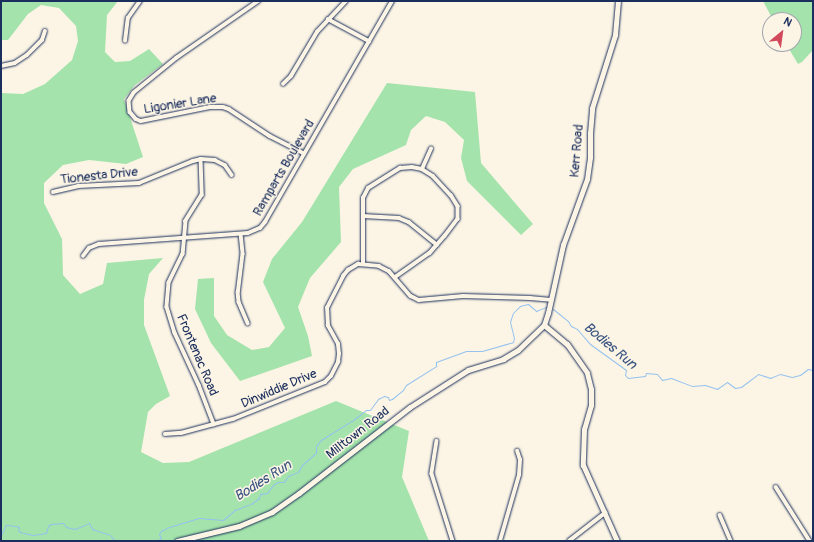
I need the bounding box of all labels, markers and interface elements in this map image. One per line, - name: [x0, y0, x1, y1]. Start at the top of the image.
- north arrow: [762, 12, 802, 52]
- text: N: [781, 14, 794, 29]
- street label: Ligonier Lane: [143, 91, 217, 117]
- street label: Ramparts Boulevard: [250, 117, 318, 219]
- street label: Kerr Road: [567, 124, 587, 178]
- street label: Tionesta Drive: [59, 164, 139, 188]
- street label: Frontenac Road: [173, 312, 221, 398]
- water label: Bodies Run: [580, 319, 640, 373]
- street label: Dinwiddie Drive: [239, 366, 319, 412]
- street label: Milltown Road: [323, 404, 393, 462]
- water label: Bodies Run: [231, 457, 295, 505]

